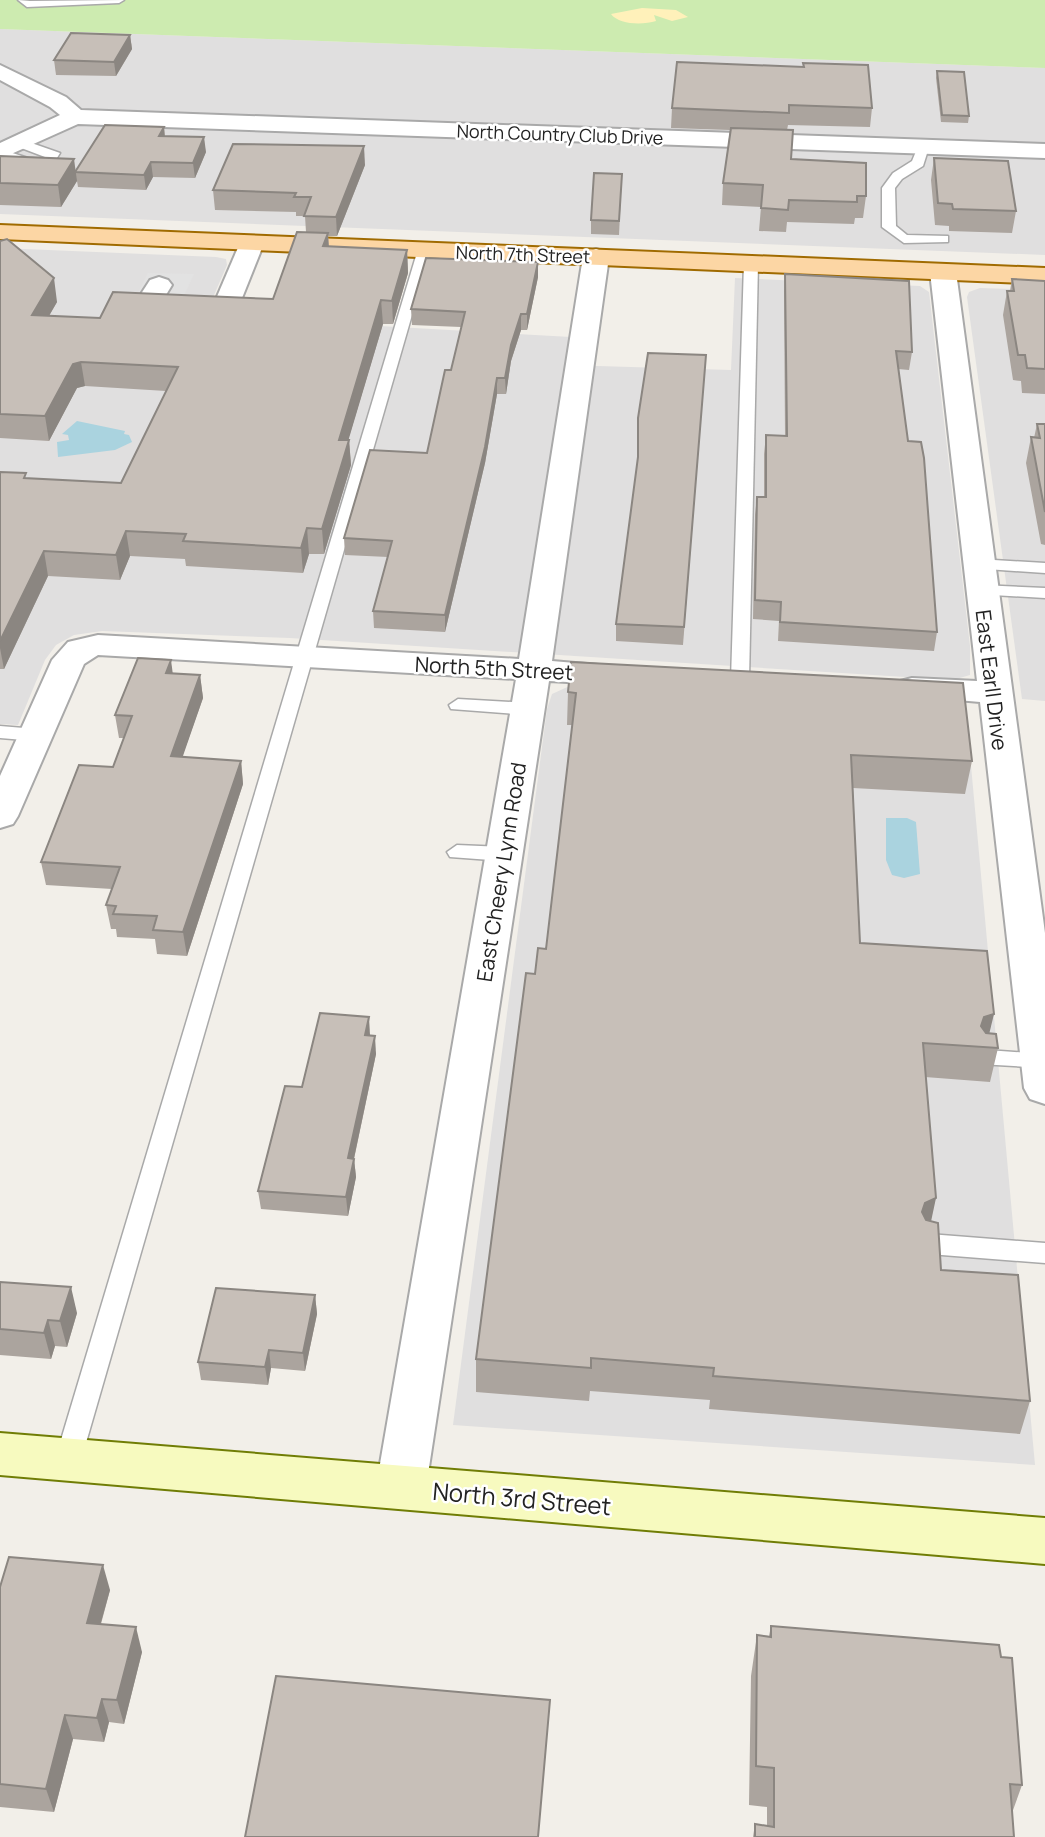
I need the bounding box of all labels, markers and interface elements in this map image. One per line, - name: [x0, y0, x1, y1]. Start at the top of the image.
- street label: North Country Club Drive: [456, 118, 664, 150]
- street label: North 7th Street: [455, 240, 591, 268]
- street label: East Earll Drive: [969, 608, 1015, 752]
- street label: North 5th Street: [414, 650, 574, 686]
- street label: East Cheery Lynn Road: [470, 760, 532, 984]
- street label: North 3rd Street: [431, 1474, 613, 1522]

